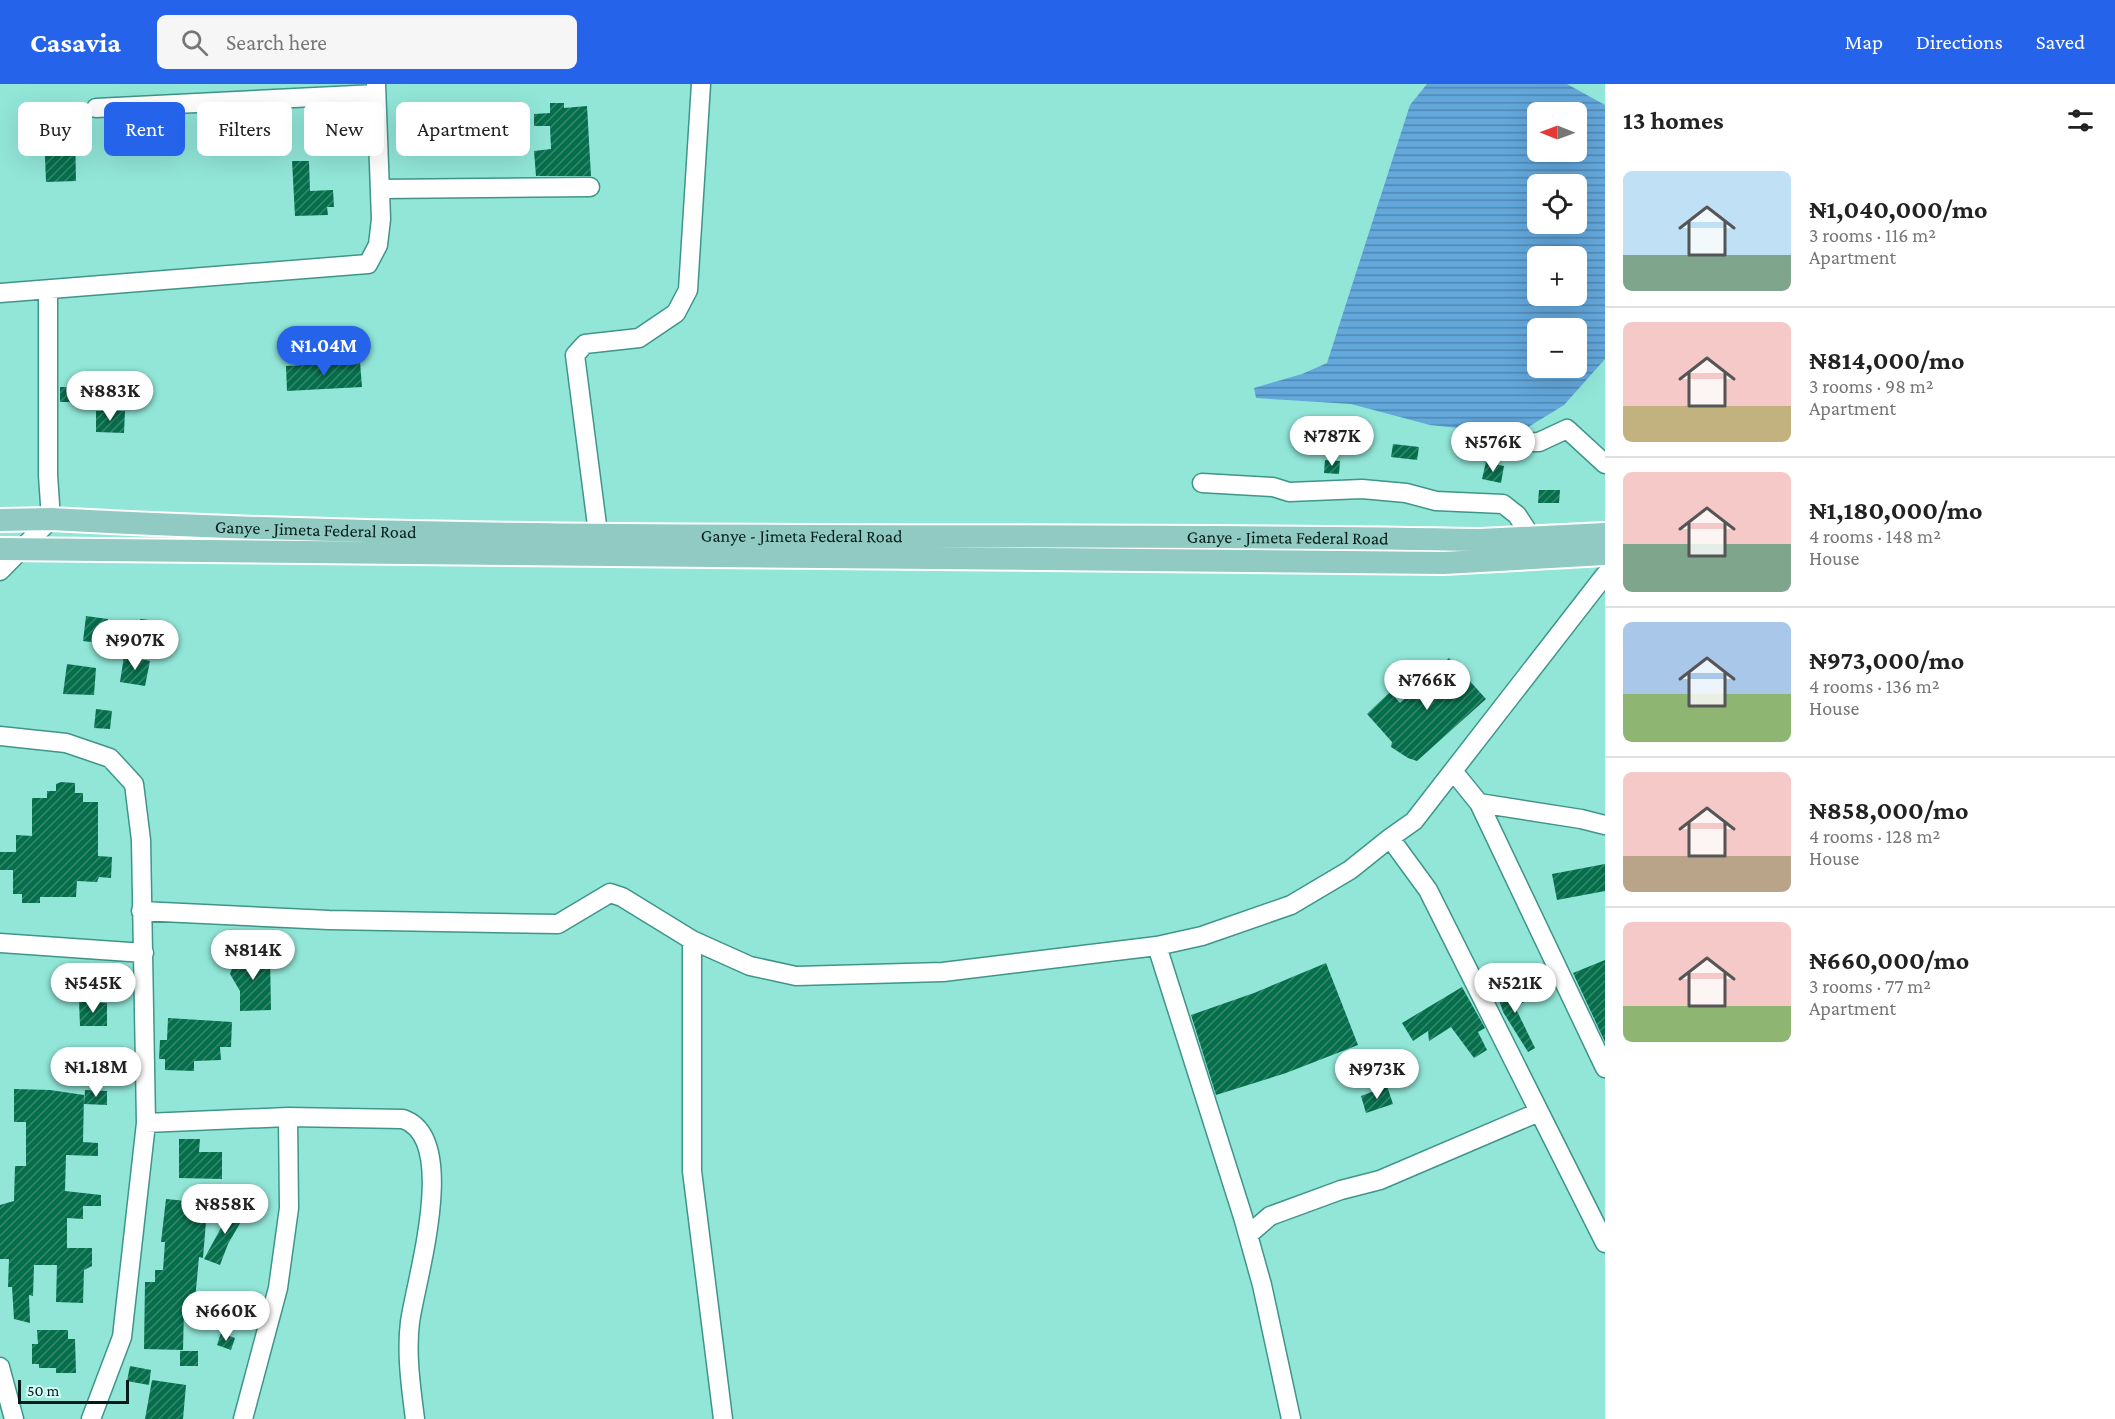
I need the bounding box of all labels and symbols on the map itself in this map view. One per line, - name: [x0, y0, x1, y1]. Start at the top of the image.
- north arrow: [1527, 102, 1587, 162]
- pin: ₦1.04M: [275, 326, 373, 377]
- pin: ₦883K: [68, 371, 152, 422]
- pin: ₦787K: [1290, 416, 1374, 467]
- pin: ₦576K: [1451, 422, 1535, 473]
- street label: Ganye - Jimeta Federal Road: [215, 516, 417, 542]
- street label: Ganye - Jimeta Federal Road: [701, 526, 903, 546]
- street label: Ganye - Jimeta Federal Road: [1187, 527, 1389, 549]
- pin: ₦907K: [93, 620, 177, 671]
- pin: ₦766K: [1385, 660, 1469, 711]
- pin: ₦814K: [211, 930, 295, 981]
- pin: ₦545K: [51, 963, 135, 1014]
- pin: ₦521K: [1473, 963, 1557, 1014]
- pin: ₦1.18M: [47, 1047, 145, 1098]
- pin: ₦973K: [1335, 1049, 1419, 1100]
- pin: ₦858K: [183, 1184, 267, 1235]
- pin: ₦660K: [184, 1291, 268, 1342]
- scale bar: [18, 1377, 129, 1404]

